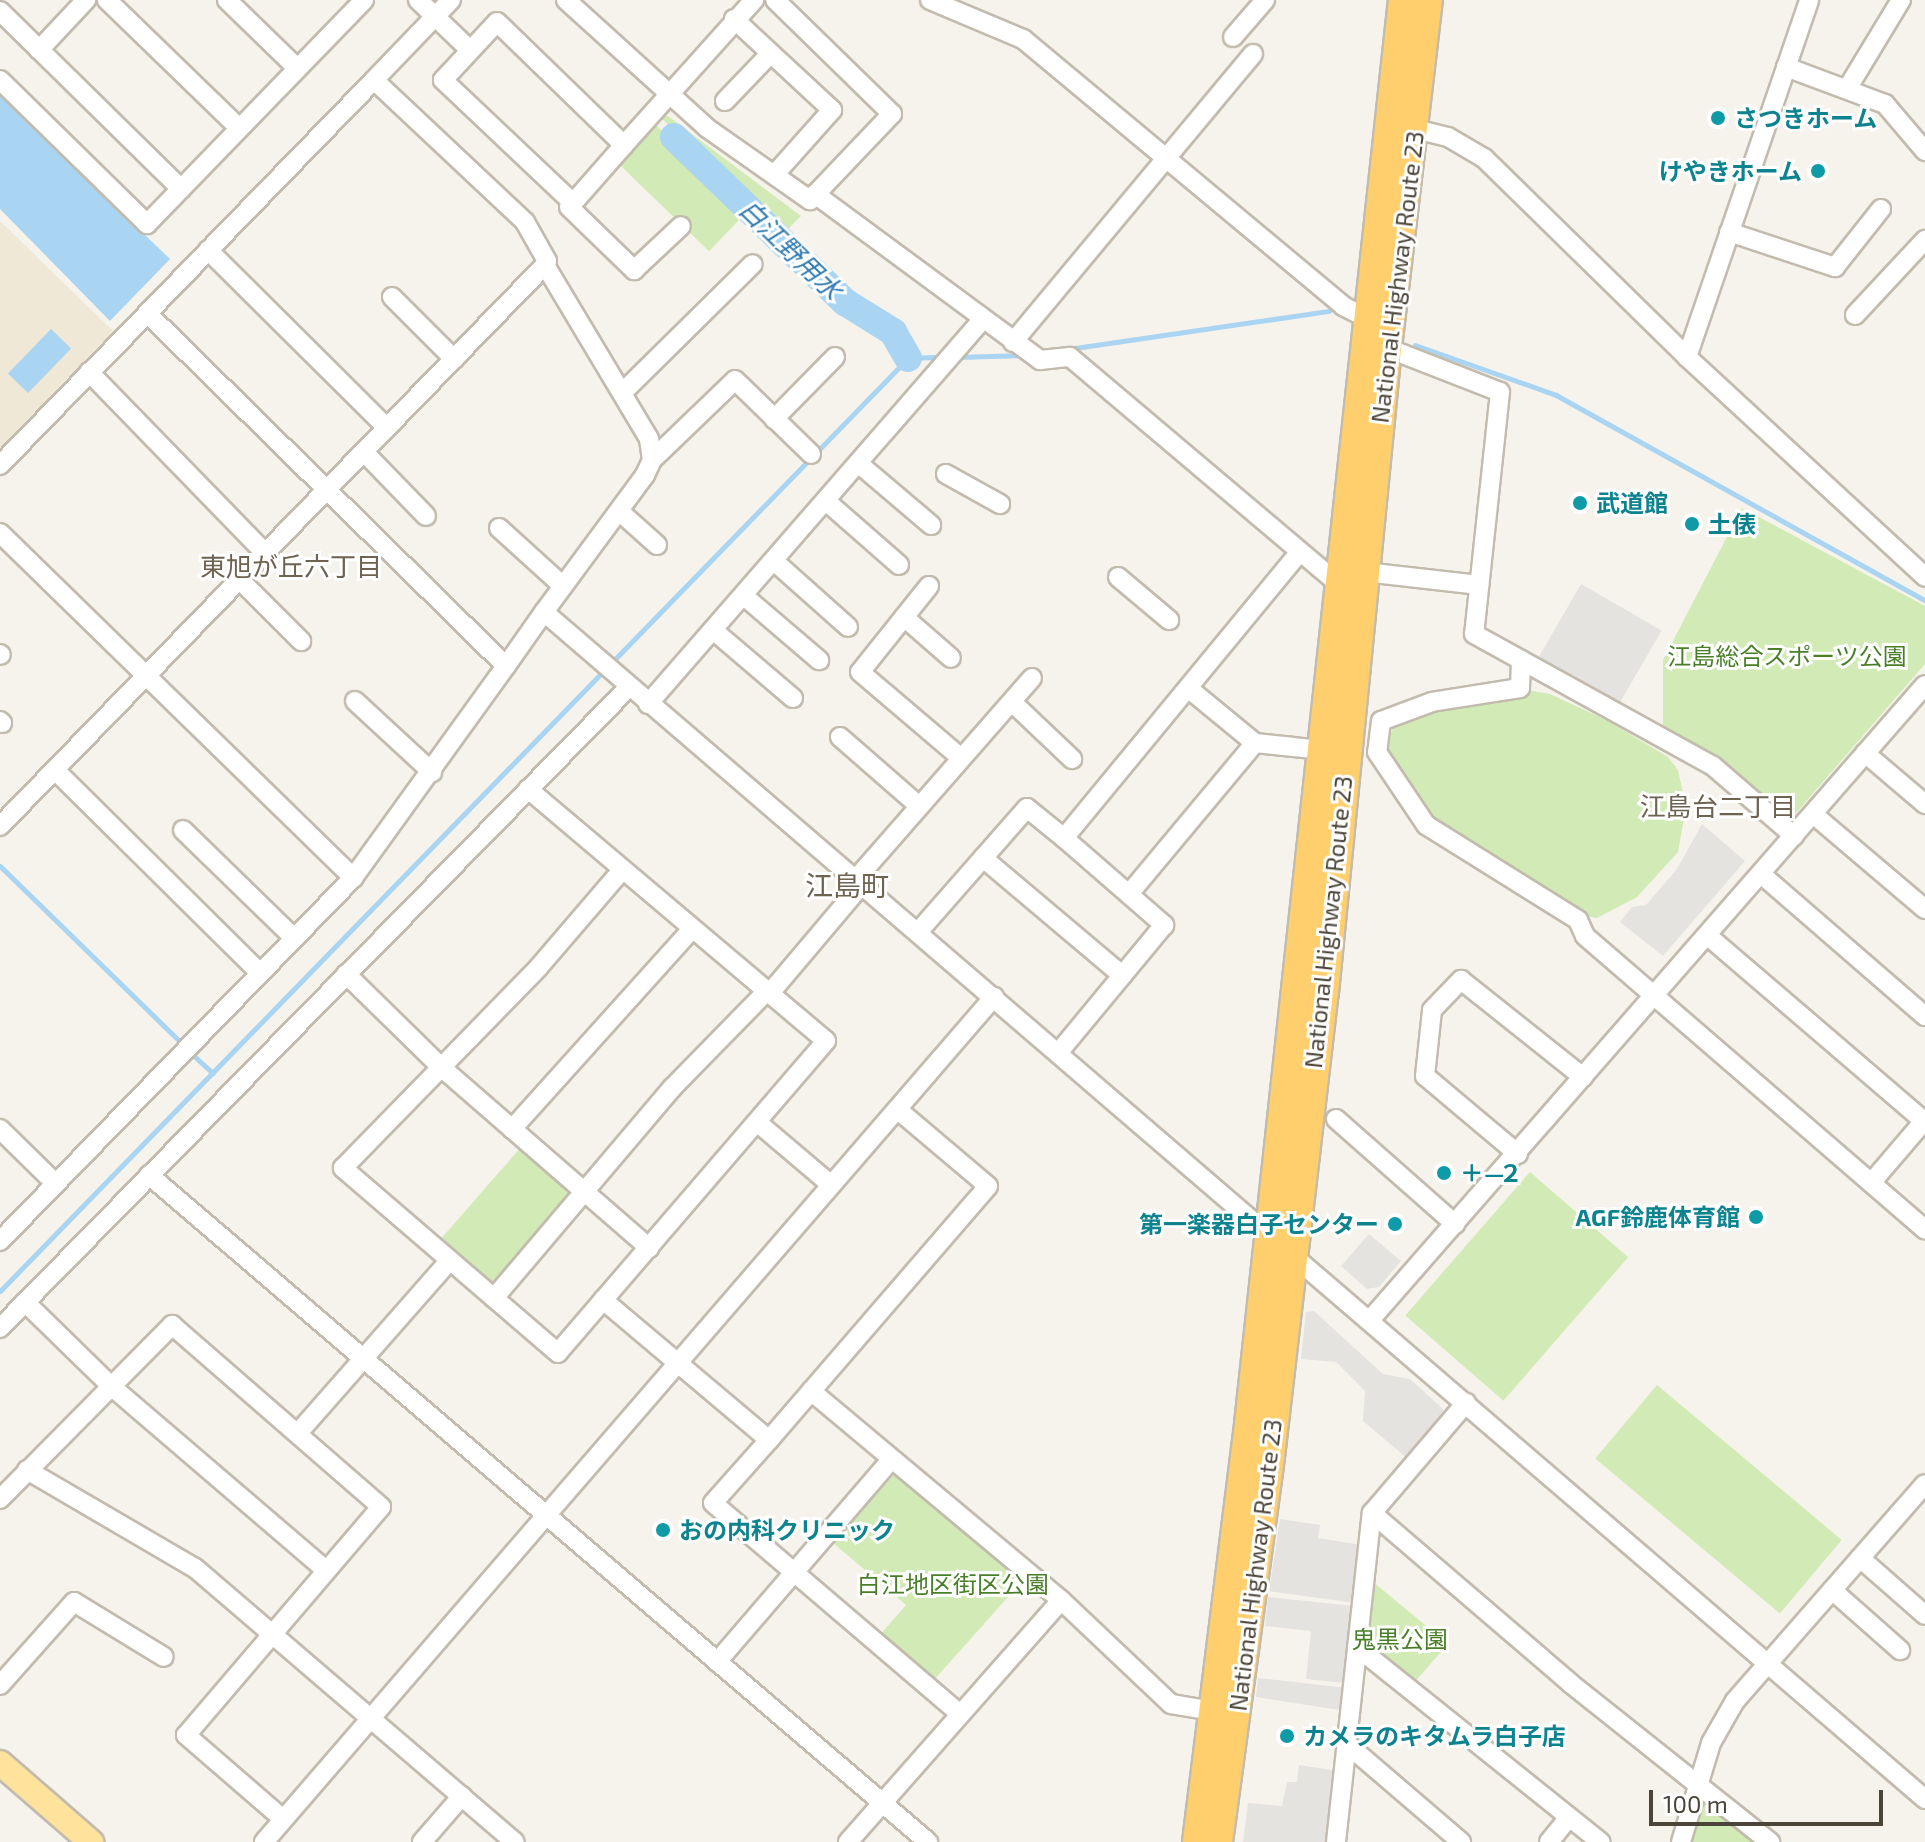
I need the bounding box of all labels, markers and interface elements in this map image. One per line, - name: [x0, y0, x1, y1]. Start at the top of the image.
- place label: さつきホーム: [1734, 104, 1878, 132]
- marker: さつきホーム: [1709, 109, 1727, 127]
- street label: National Highway Route 23: [1365, 129, 1429, 425]
- place label: けやきホーム: [1658, 157, 1802, 185]
- marker: けやきホーム: [1809, 162, 1827, 180]
- water label: 白江野用水: [733, 193, 849, 305]
- place label: 武道館: [1596, 489, 1668, 517]
- marker: 武道館: [1571, 494, 1589, 512]
- place label: 土俵: [1708, 510, 1756, 538]
- marker: 土俵: [1683, 515, 1701, 533]
- district label: 東旭が丘六丁目: [200, 550, 382, 582]
- park label: 江島総合スポーツ公園: [1667, 642, 1907, 670]
- street label: National Highway Route 23: [1298, 774, 1358, 1070]
- district label: 江島台二丁目: [1640, 790, 1796, 822]
- district label: 江島町: [805, 868, 889, 902]
- place label: ＋―２: [1460, 1159, 1522, 1187]
- marker: ＋―２: [1435, 1164, 1453, 1182]
- place label: AGF鈴鹿体育館: [1576, 1203, 1740, 1231]
- marker: AGF鈴鹿体育館: [1747, 1208, 1765, 1226]
- place label: 第一楽器白子センター: [1139, 1210, 1379, 1238]
- marker: 第一楽器白子センター: [1386, 1215, 1404, 1233]
- street label: National Highway Route 23: [1223, 1417, 1287, 1713]
- place label: おの内科クリニック: [679, 1516, 895, 1544]
- marker: おの内科クリニック: [654, 1521, 672, 1539]
- park label: 白江地区街区公園: [857, 1570, 1049, 1598]
- park label: 鬼黒公園: [1352, 1625, 1448, 1653]
- place label: カメラのキタムラ白子店: [1303, 1722, 1567, 1750]
- marker: カメラのキタムラ白子店: [1278, 1727, 1296, 1745]
- scale bar: [1653, 1774, 1887, 1824]
- text: 100 m: [1663, 1789, 1728, 1818]

